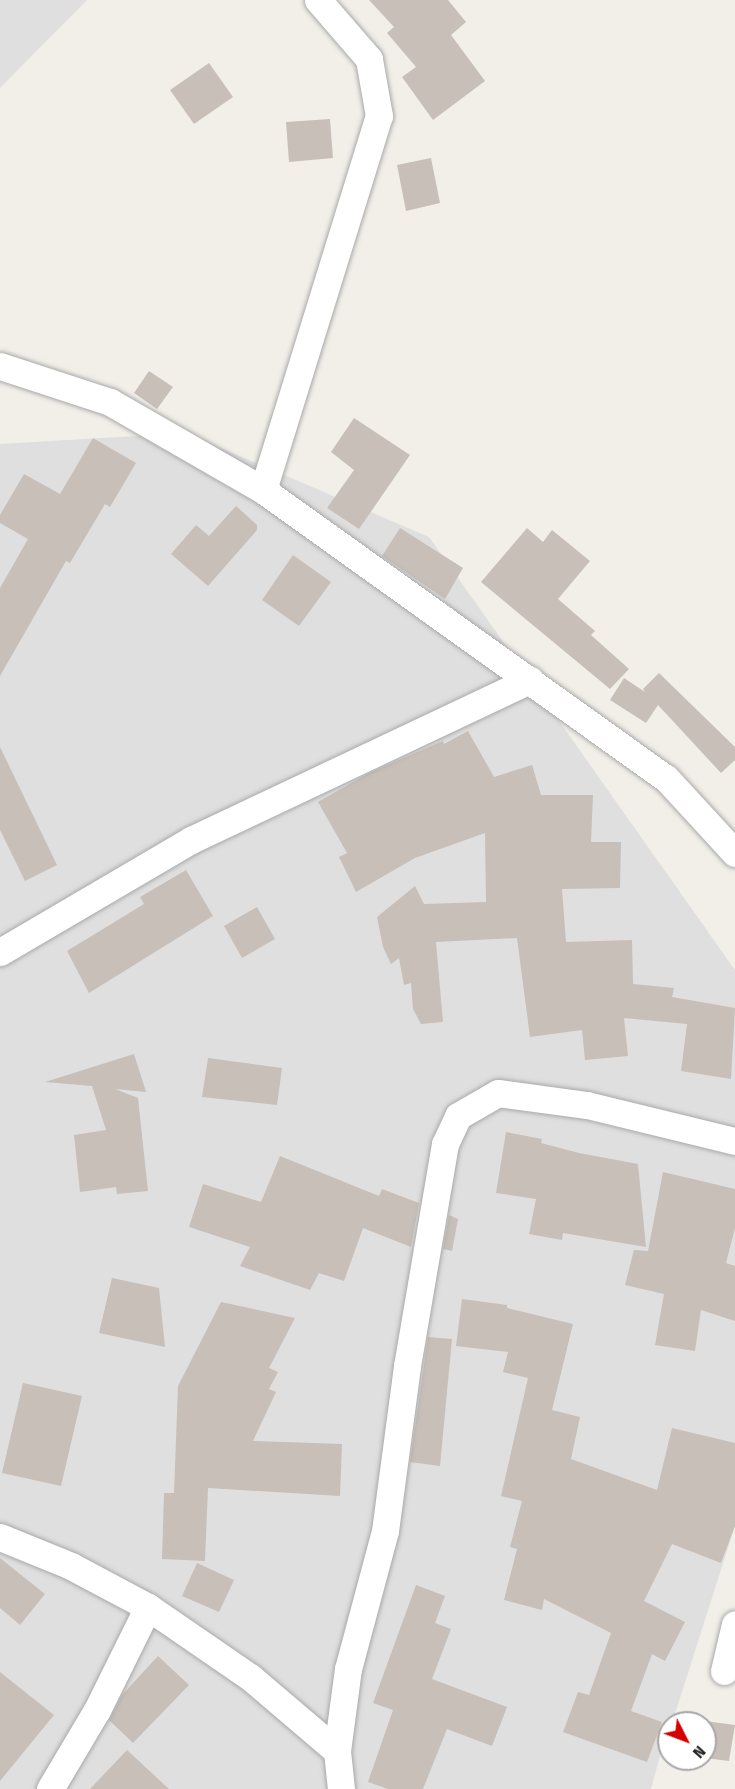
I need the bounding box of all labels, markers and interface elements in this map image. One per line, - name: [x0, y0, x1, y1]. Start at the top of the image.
- north arrow: [657, 1711, 717, 1771]
- text: N: [689, 1742, 710, 1762]

